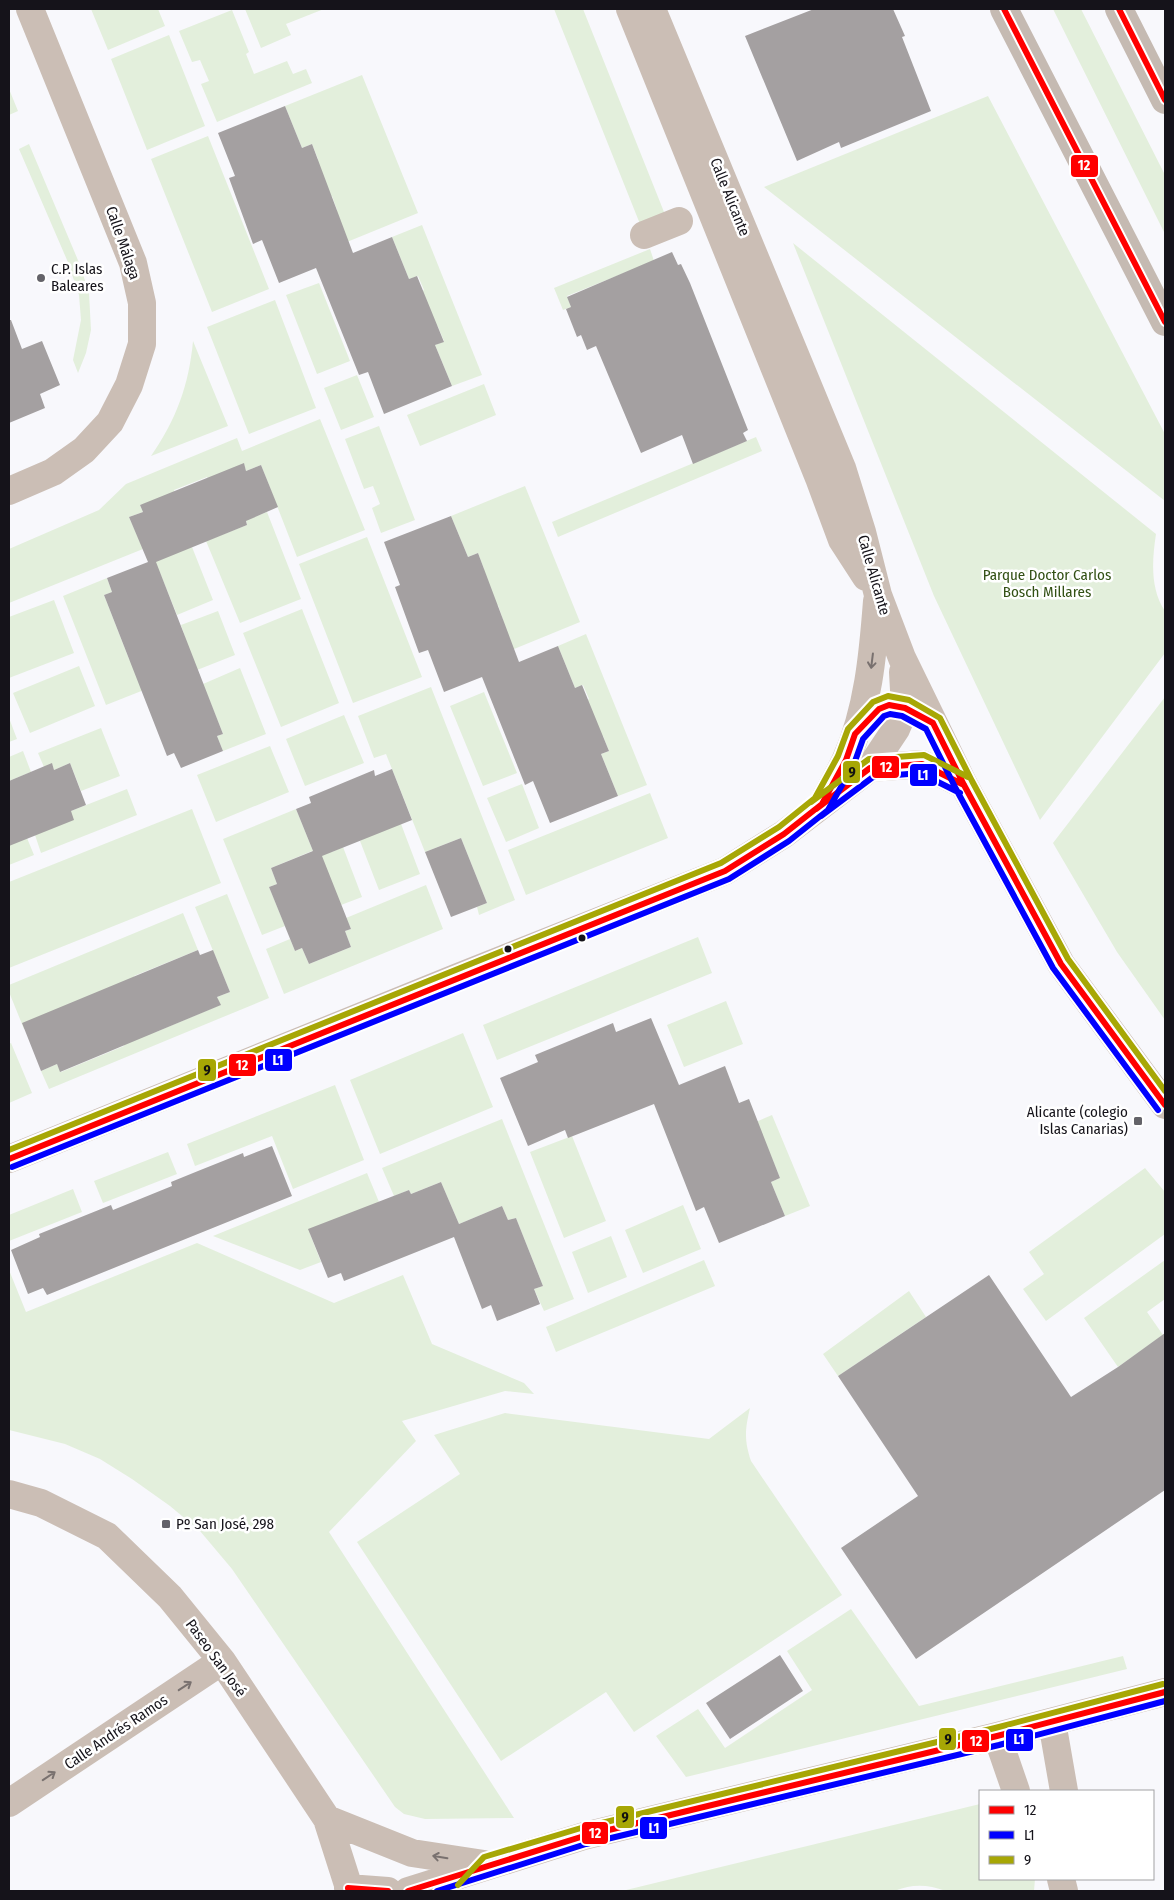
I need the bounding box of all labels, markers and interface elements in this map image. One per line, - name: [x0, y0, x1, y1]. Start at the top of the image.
- line badge: 12: [1070, 154, 1099, 178]
- street label: Calle Alicante: [706, 155, 754, 239]
- text: 12: [1078, 157, 1091, 174]
- street label: Calle Málaga: [102, 204, 144, 282]
- place label: C.P. Islas Baleares: [51, 260, 104, 295]
- marker: C.P. Islas Baleares: [35, 272, 47, 284]
- street label: Calle Alicante: [854, 533, 894, 617]
- park label: Parque Doctor Carlos Bosch Millares: [983, 566, 1111, 601]
- one-way arrow: [867, 652, 877, 668]
- line badge: 12: [871, 755, 900, 779]
- text: 12: [880, 759, 893, 776]
- line badge: 9: [842, 760, 861, 784]
- line badge: L1: [909, 763, 938, 787]
- text: 9: [848, 764, 856, 781]
- text: L1: [918, 767, 928, 784]
- unlabelled marker: [577, 933, 587, 943]
- unlabelled marker: [503, 944, 513, 954]
- line badge: L1: [264, 1048, 293, 1072]
- text: L1: [273, 1052, 283, 1069]
- line badge: 12: [228, 1053, 257, 1077]
- text: 12: [236, 1057, 249, 1074]
- line badge: 9: [197, 1058, 217, 1082]
- text: 9: [203, 1062, 211, 1079]
- place label: Alicante (colegio Islas Canarias): [1027, 1103, 1128, 1138]
- marker: Alicante (colegio Islas Canarias): [1132, 1115, 1144, 1127]
- place label: Pº San José, 298: [176, 1515, 274, 1533]
- marker: Pº San José, 298: [160, 1518, 172, 1530]
- street label: Paseo San José: [182, 1616, 250, 1700]
- one-way arrow: [178, 1681, 192, 1691]
- street label: Calle Andrés Ramos: [61, 1691, 171, 1773]
- line badge: 9: [938, 1727, 957, 1751]
- line badge: L1: [1005, 1728, 1034, 1752]
- line badge: 12: [961, 1729, 990, 1753]
- text: 9: [944, 1731, 952, 1748]
- text: L1: [1014, 1731, 1024, 1748]
- text: 12: [970, 1733, 983, 1750]
- one-way arrow: [42, 1771, 56, 1781]
- legend: [979, 1790, 1154, 1880]
- text: 12: [1024, 1801, 1037, 1819]
- line badge: 9: [615, 1805, 635, 1829]
- text: 9: [621, 1809, 629, 1826]
- line badge: L1: [639, 1816, 668, 1840]
- text: L1: [649, 1820, 659, 1837]
- line badge: 12: [581, 1821, 609, 1845]
- text: 12: [589, 1825, 602, 1842]
- text: L1: [1024, 1826, 1035, 1844]
- text: 9: [1024, 1851, 1031, 1869]
- one-way arrow: [432, 1852, 448, 1862]

